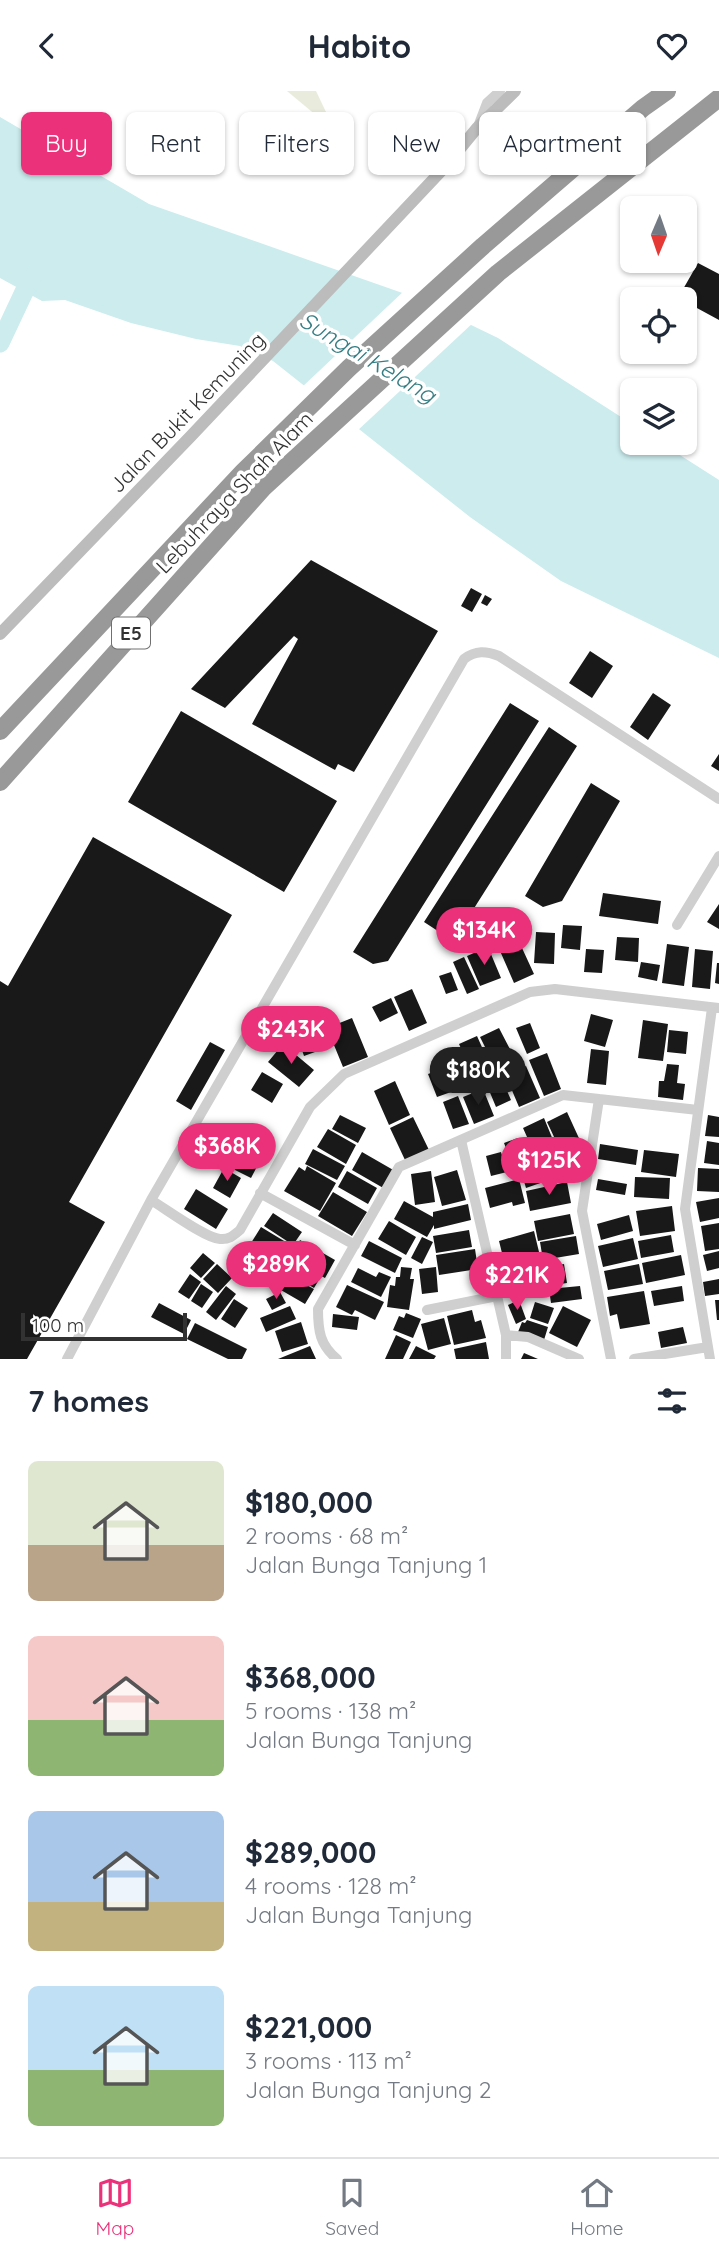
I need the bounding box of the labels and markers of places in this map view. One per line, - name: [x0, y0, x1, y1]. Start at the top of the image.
- pin: $134K: [435, 907, 533, 967]
- pin: $243K: [242, 1007, 340, 1066]
- pin: $180K: [429, 1047, 527, 1107]
- pin: $368K: [178, 1123, 276, 1183]
- pin: $125K: [500, 1137, 598, 1197]
- pin: $289K: [227, 1241, 325, 1301]
- pin: $221K: [468, 1253, 566, 1312]

